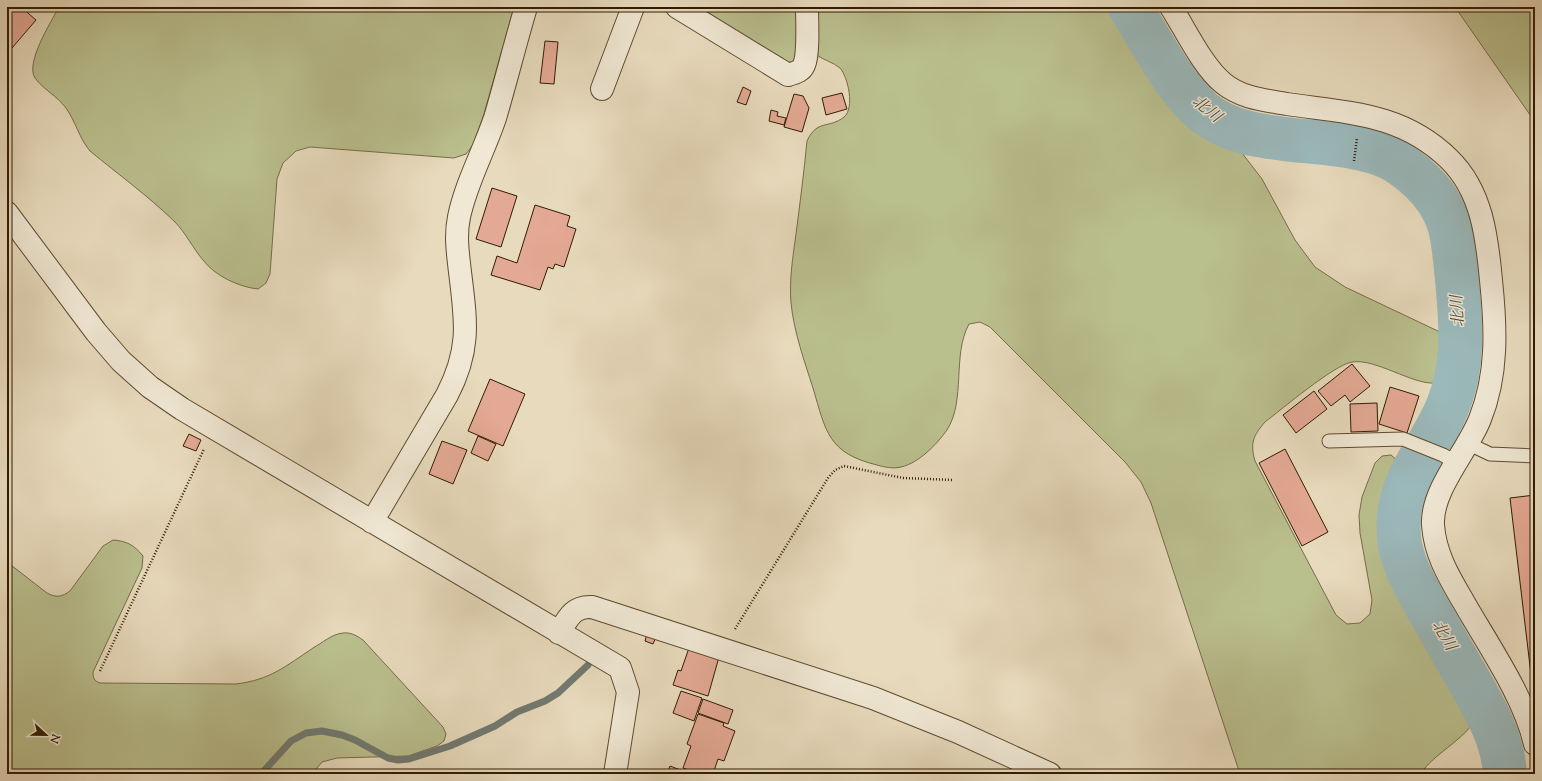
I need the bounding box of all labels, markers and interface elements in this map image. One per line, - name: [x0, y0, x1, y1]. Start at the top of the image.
- water label: 北川: [1186, 91, 1227, 130]
- water label: 北川: [1446, 292, 1472, 328]
- water label: 北川: [1425, 616, 1462, 657]
- north arrow: [26, 715, 66, 755]
- text: N: [45, 730, 64, 746]

